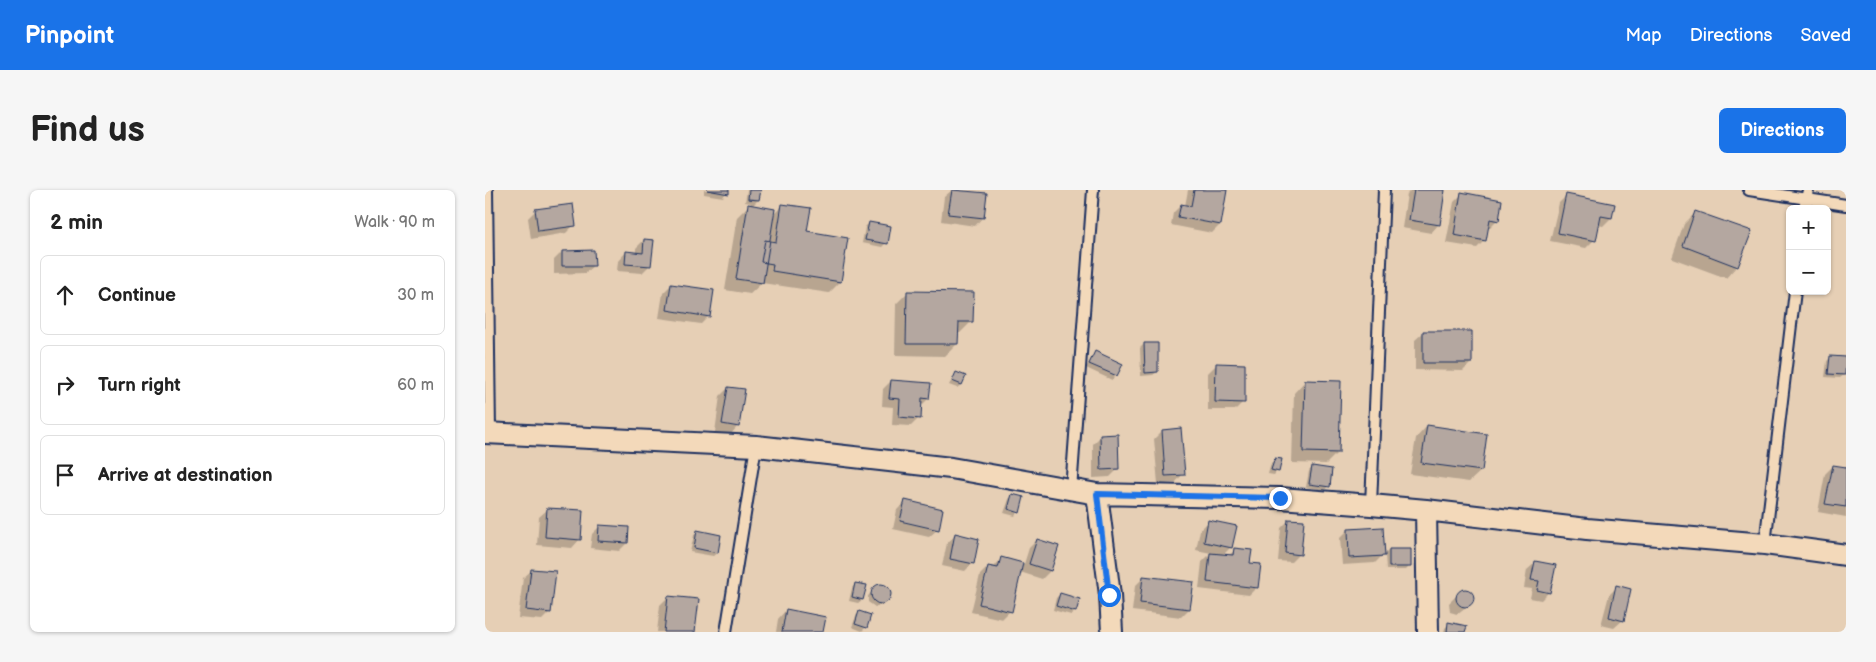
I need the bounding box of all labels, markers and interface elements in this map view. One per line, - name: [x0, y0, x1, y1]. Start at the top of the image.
- text: Pinpoint: [25, 21, 114, 50]
- text: Map: [1626, 25, 1662, 46]
- text: Directions: [1690, 25, 1772, 46]
- text: Saved: [1800, 25, 1851, 46]
- button: Directions: [1719, 108, 1846, 153]
- text: Find us: [30, 109, 145, 152]
- map controls: [1786, 205, 1831, 295]
- button: +: [1786, 205, 1831, 250]
- text: 2 min: [50, 210, 103, 235]
- text: Walk · 90 m: [354, 213, 435, 232]
- button: −: [1786, 250, 1831, 295]
- icon: ahead: [51, 281, 79, 309]
- text: Continue: [98, 284, 176, 307]
- text: 30 m: [397, 286, 434, 305]
- icon: right: [51, 371, 79, 399]
- text: Turn right: [98, 374, 181, 397]
- text: 60 m: [397, 376, 434, 395]
- icon: arrive: [51, 461, 79, 489]
- text: Arrive at destination: [98, 464, 273, 487]
- route end: [1269, 487, 1292, 510]
- route start: [1098, 584, 1121, 607]

